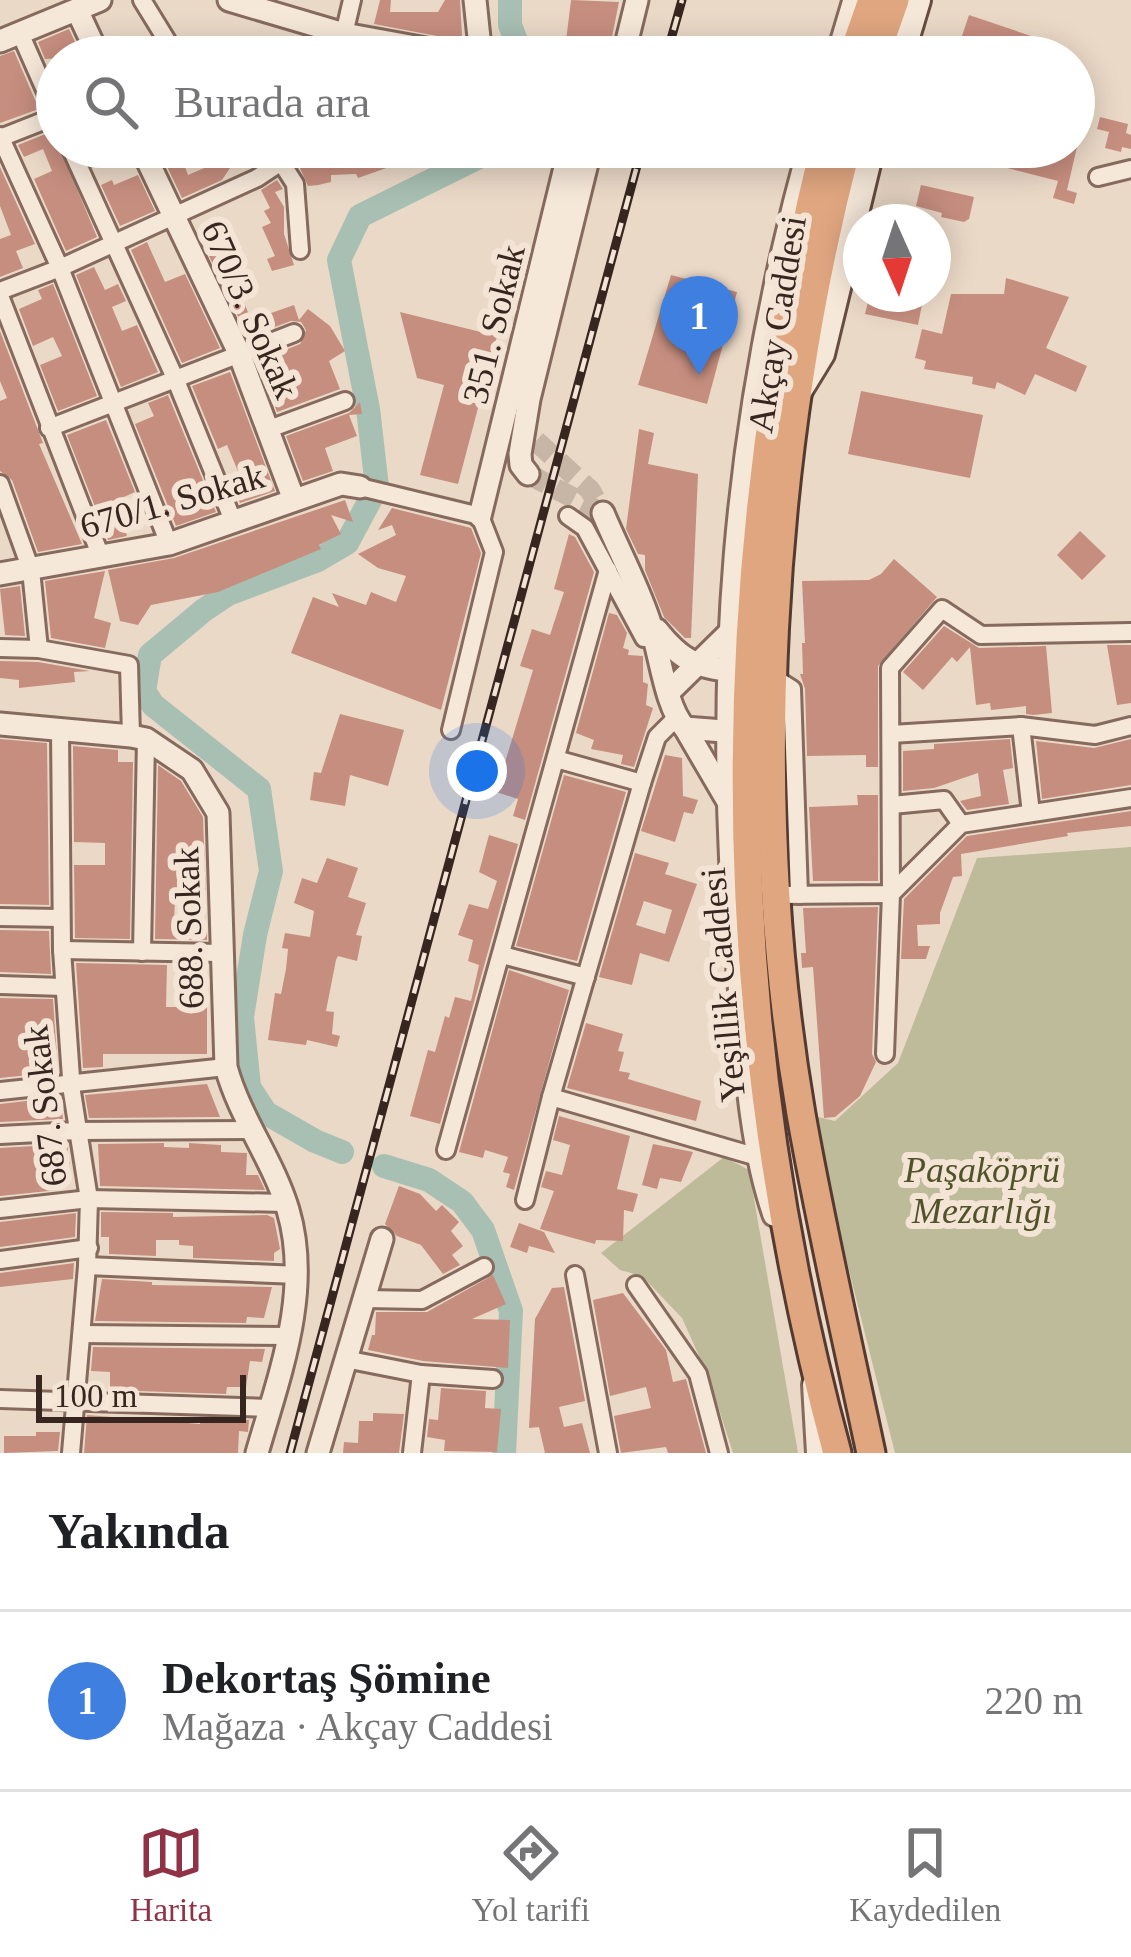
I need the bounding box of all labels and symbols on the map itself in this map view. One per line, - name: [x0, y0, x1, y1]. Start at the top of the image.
- north arrow: [843, 204, 951, 312]
- street label: Akçay Caddesi: [740, 213, 814, 435]
- street label: 670/3. Sokak: [193, 214, 307, 404]
- street label: 351. Sokak: [455, 241, 533, 408]
- pin: 1: [660, 276, 738, 375]
- street label: 670/1. Sokak: [75, 456, 269, 546]
- your location: [447, 741, 507, 801]
- street label: 688. Sokak: [166, 846, 212, 1010]
- street label: Yeşillik Caddesi: [693, 866, 753, 1104]
- street label: 687. Sokak: [15, 1023, 75, 1189]
- park label: Paşaköprü Mezarlığı: [903, 1150, 1060, 1231]
- scale bar: [36, 1369, 246, 1422]

